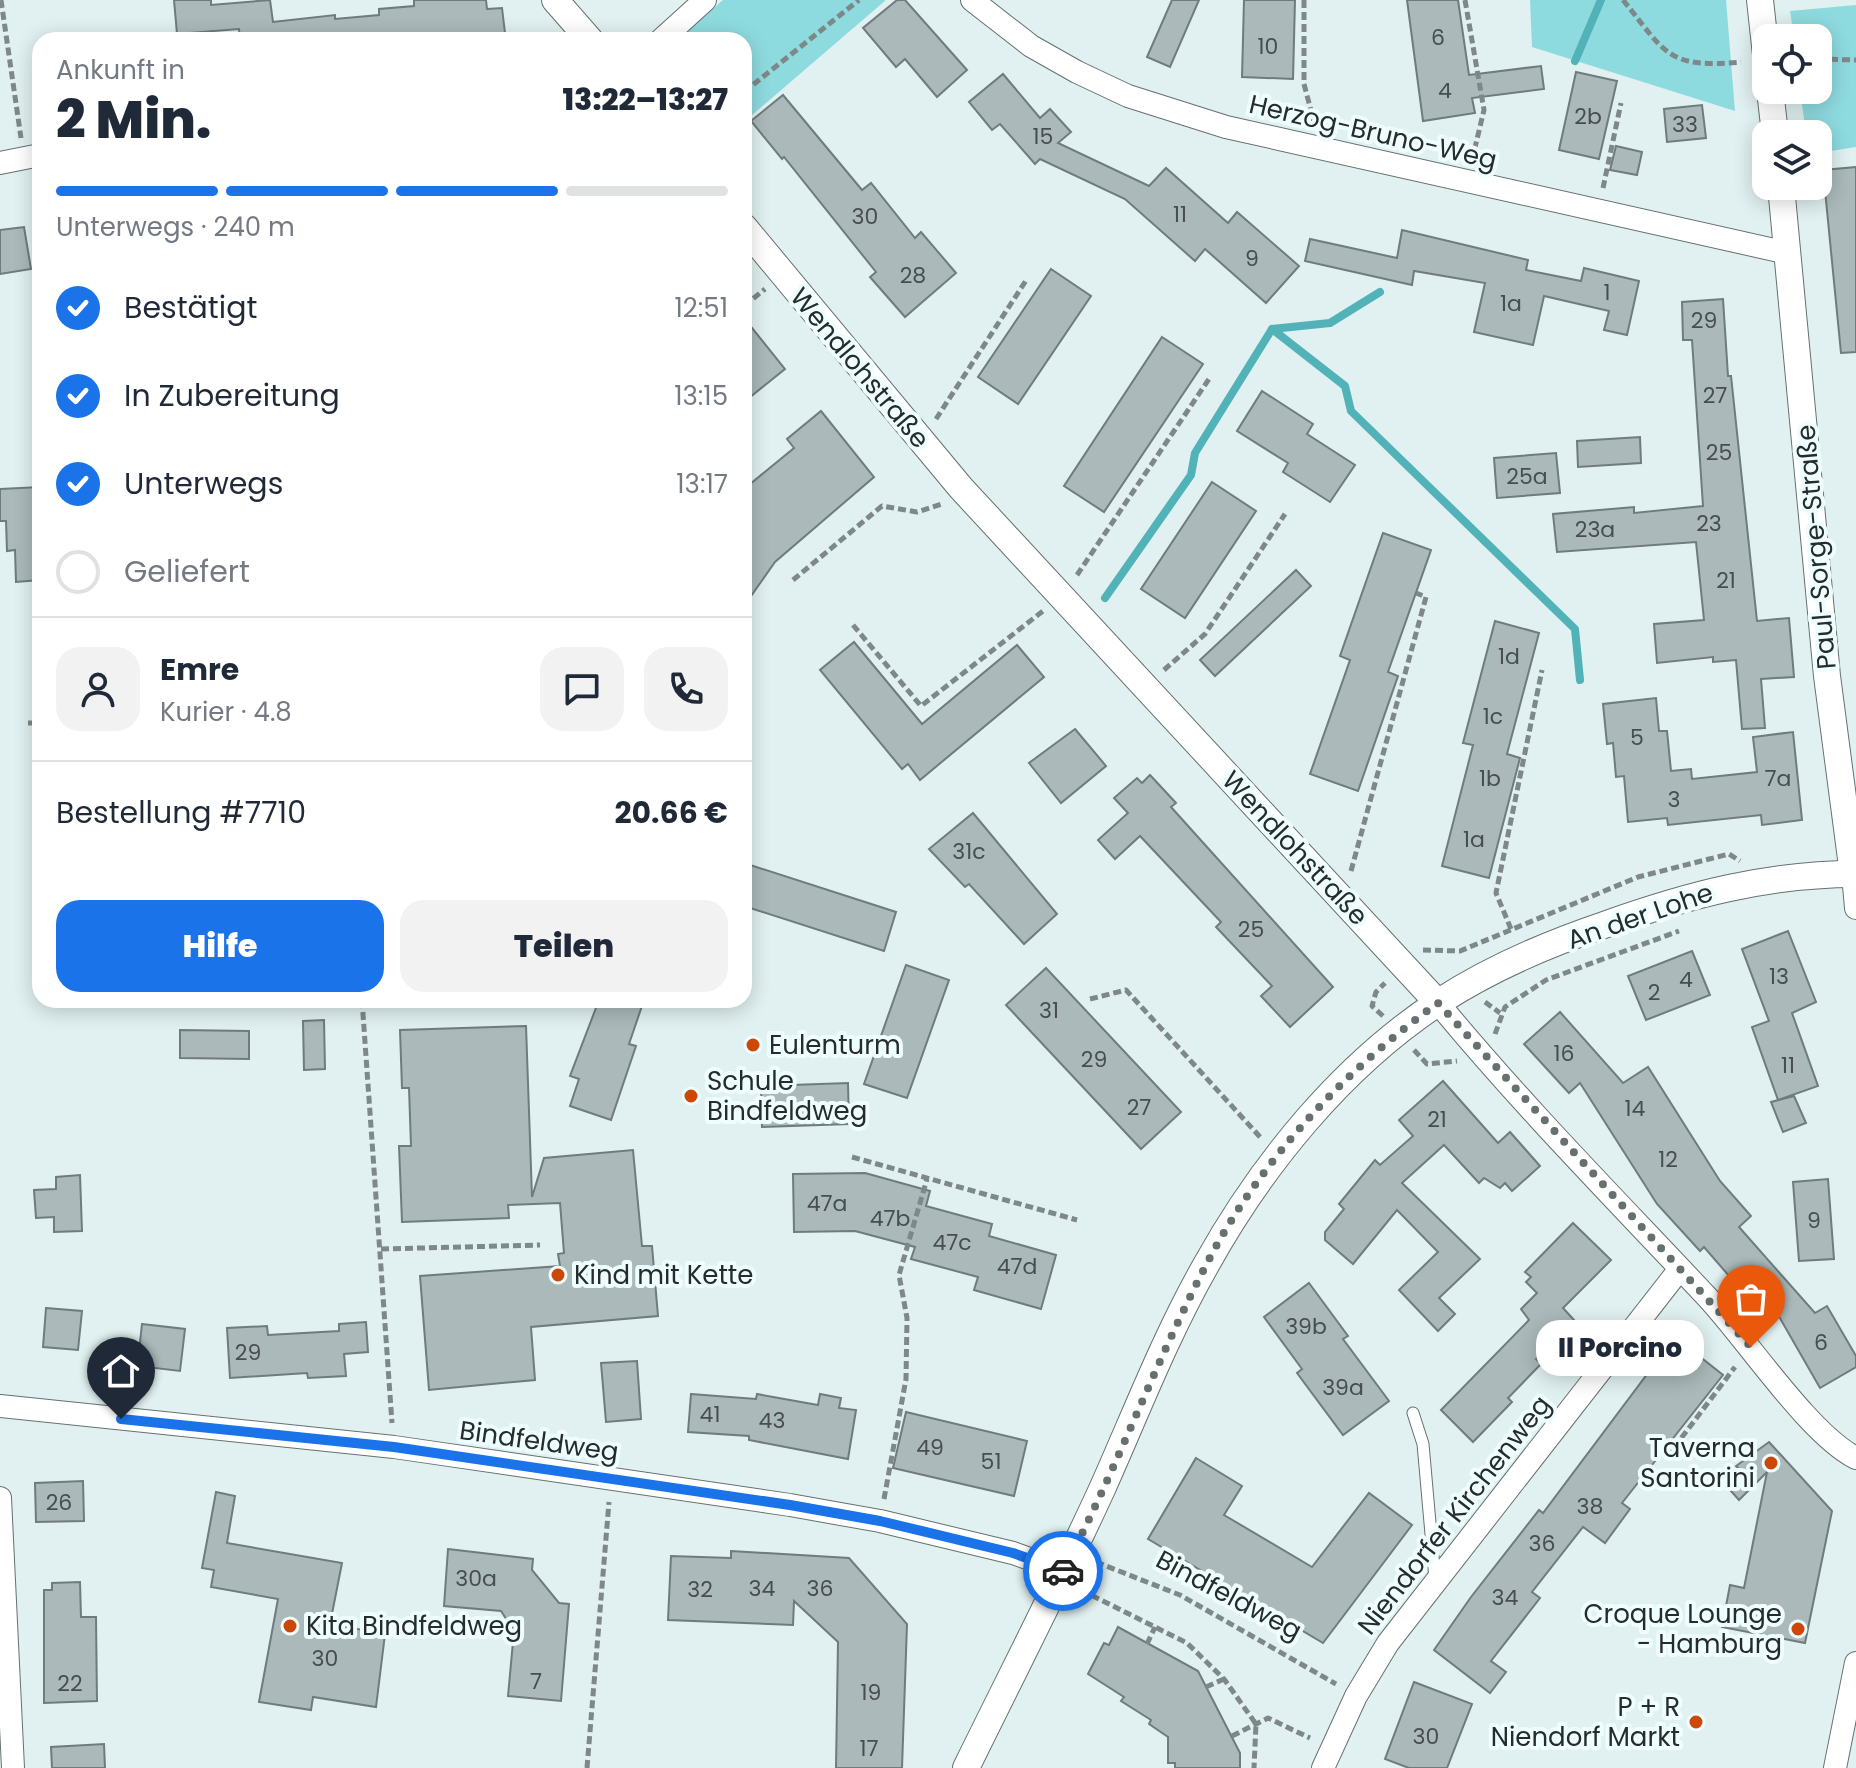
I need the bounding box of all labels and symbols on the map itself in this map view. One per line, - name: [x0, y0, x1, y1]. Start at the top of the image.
- house number: 6: [1431, 22, 1445, 53]
- house number: 10: [1258, 31, 1278, 62]
- house number: 4: [1438, 75, 1452, 106]
- street label: Herzog-Bruno-Weg: [1246, 86, 1500, 178]
- house number: 2b: [1574, 101, 1602, 132]
- house number: 33: [1672, 109, 1698, 140]
- house number: 15: [1033, 121, 1053, 152]
- house number: 11: [1173, 199, 1187, 230]
- house number: 30: [852, 201, 878, 232]
- house number: 9: [1245, 243, 1259, 274]
- house number: 28: [900, 260, 926, 291]
- house number: 1: [1603, 277, 1611, 308]
- street label: Wendlohstraße: [782, 280, 938, 456]
- house number: 1a: [1500, 288, 1522, 319]
- house number: 29: [1691, 305, 1717, 336]
- house number: 27: [1703, 380, 1727, 411]
- street label: Paul-Sorge-Straße: [1787, 423, 1845, 671]
- house number: 25: [1706, 437, 1732, 468]
- house number: 25a: [1506, 461, 1548, 492]
- house number: 23: [1696, 508, 1722, 539]
- house number: 23a: [1575, 514, 1615, 545]
- house number: 21: [1716, 565, 1736, 596]
- house number: 1d: [1498, 641, 1520, 672]
- house number: 1c: [1483, 701, 1503, 732]
- house number: 5: [1630, 722, 1644, 753]
- street label: Wendlohstraße: [1214, 763, 1376, 933]
- house number: 1b: [1479, 763, 1501, 794]
- house number: 7a: [1765, 763, 1791, 794]
- house number: 3: [1668, 784, 1680, 815]
- house number: 1a: [1463, 824, 1485, 855]
- house number: 31c: [952, 836, 986, 867]
- street label: An der Lohe: [1562, 874, 1718, 958]
- house number: 25: [1238, 914, 1264, 945]
- house number: 13: [1769, 961, 1789, 992]
- house number: 4: [1679, 964, 1693, 995]
- house number: 2: [1648, 977, 1660, 1008]
- house number: 31: [1039, 995, 1059, 1026]
- place label: Eulenturm: [769, 1027, 901, 1063]
- marker: Eulenturm: [744, 1036, 762, 1054]
- house number: 16: [1553, 1038, 1575, 1069]
- house number: 29: [1081, 1044, 1107, 1075]
- house number: 11: [1781, 1050, 1795, 1081]
- place label: Schule Bindfeldweg: [707, 1063, 867, 1129]
- marker: Schule Bindfeldweg: [682, 1087, 700, 1105]
- house number: 27: [1127, 1092, 1151, 1123]
- house number: 14: [1625, 1093, 1646, 1124]
- house number: 21: [1427, 1104, 1447, 1135]
- house number: 12: [1658, 1144, 1678, 1175]
- house number: 47a: [807, 1188, 847, 1219]
- house number: 47b: [870, 1203, 910, 1234]
- house number: 9: [1807, 1205, 1821, 1236]
- house number: 47c: [932, 1227, 972, 1258]
- house number: 47d: [997, 1251, 1037, 1282]
- place label: Kind mit Kette: [574, 1257, 753, 1293]
- pin: [1717, 1265, 1785, 1347]
- marker: Kind mit Kette: [549, 1266, 567, 1284]
- house number: 39b: [1285, 1311, 1327, 1342]
- callout: Il Porcino: [1535, 1319, 1703, 1375]
- house number: 6: [1814, 1327, 1828, 1358]
- pin: [87, 1337, 155, 1419]
- house number: 29: [235, 1337, 261, 1368]
- house number: 39a: [1322, 1372, 1364, 1403]
- street label: Niendorfer Kirchenweg: [1349, 1388, 1559, 1642]
- house number: 41: [700, 1399, 720, 1430]
- house number: 43: [759, 1405, 785, 1436]
- street label: Bindfeldweg: [457, 1412, 621, 1470]
- place label: Taverna Santorini: [1640, 1430, 1755, 1496]
- house number: 49: [916, 1432, 944, 1463]
- house number: 51: [981, 1446, 1001, 1477]
- marker: Taverna Santorini: [1762, 1454, 1780, 1472]
- house number: 26: [46, 1487, 72, 1518]
- house number: 38: [1577, 1491, 1603, 1522]
- house number: 36: [1529, 1528, 1555, 1559]
- courier: [1023, 1531, 1103, 1611]
- street label: Bindfeldweg: [1150, 1541, 1308, 1649]
- house number: 30a: [455, 1563, 497, 1594]
- house number: 34: [749, 1573, 776, 1604]
- house number: 36: [807, 1573, 833, 1604]
- house number: 32: [687, 1574, 713, 1605]
- house number: 34: [1492, 1582, 1519, 1613]
- place label: Croque Lounge - Hamburg: [1583, 1596, 1782, 1662]
- place label: Kita Bindfeldweg: [306, 1608, 522, 1644]
- marker: Kita Bindfeldweg: [281, 1617, 299, 1635]
- marker: Croque Lounge - Hamburg: [1789, 1620, 1807, 1638]
- house number: 30: [312, 1643, 338, 1674]
- house number: 7: [530, 1666, 542, 1697]
- house number: 22: [57, 1668, 83, 1699]
- house number: 19: [861, 1677, 881, 1708]
- place label: P + R Niendorf Markt: [1491, 1689, 1680, 1755]
- marker: P + R Niendorf Markt: [1687, 1713, 1705, 1731]
- house number: 30: [1413, 1721, 1439, 1752]
- house number: 17: [859, 1733, 879, 1764]

